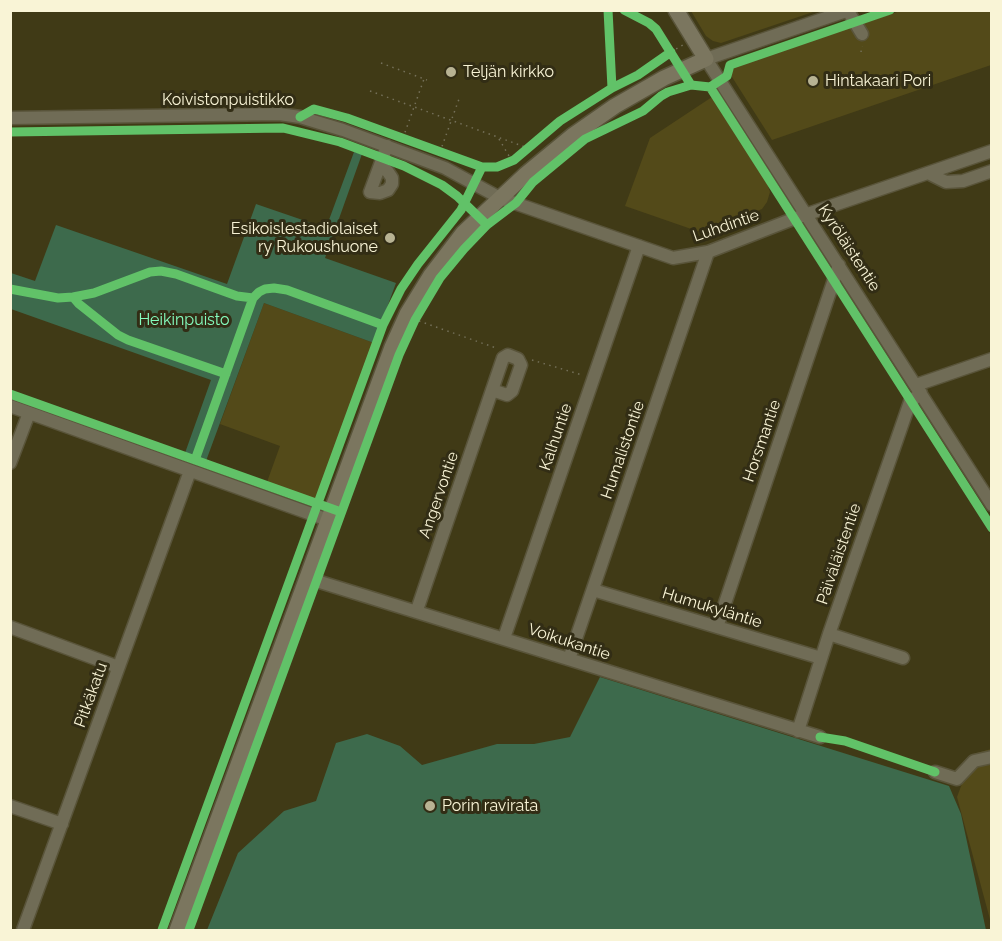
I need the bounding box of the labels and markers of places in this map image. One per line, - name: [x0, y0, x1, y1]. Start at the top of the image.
- place label: Teljän kirkko: [463, 62, 554, 82]
- marker: Teljän kirkko: [444, 65, 458, 79]
- place label: Hintakaari Pori: [825, 71, 931, 91]
- marker: Hintakaari Pori: [806, 74, 820, 88]
- place label: Esikoislestadiolaiset ry Rukoushuone: [231, 219, 378, 257]
- marker: Esikoislestadiolaiset ry Rukoushuone: [383, 231, 397, 245]
- place label: Porin ravirata: [442, 796, 538, 816]
- marker: Porin ravirata: [423, 799, 437, 813]

